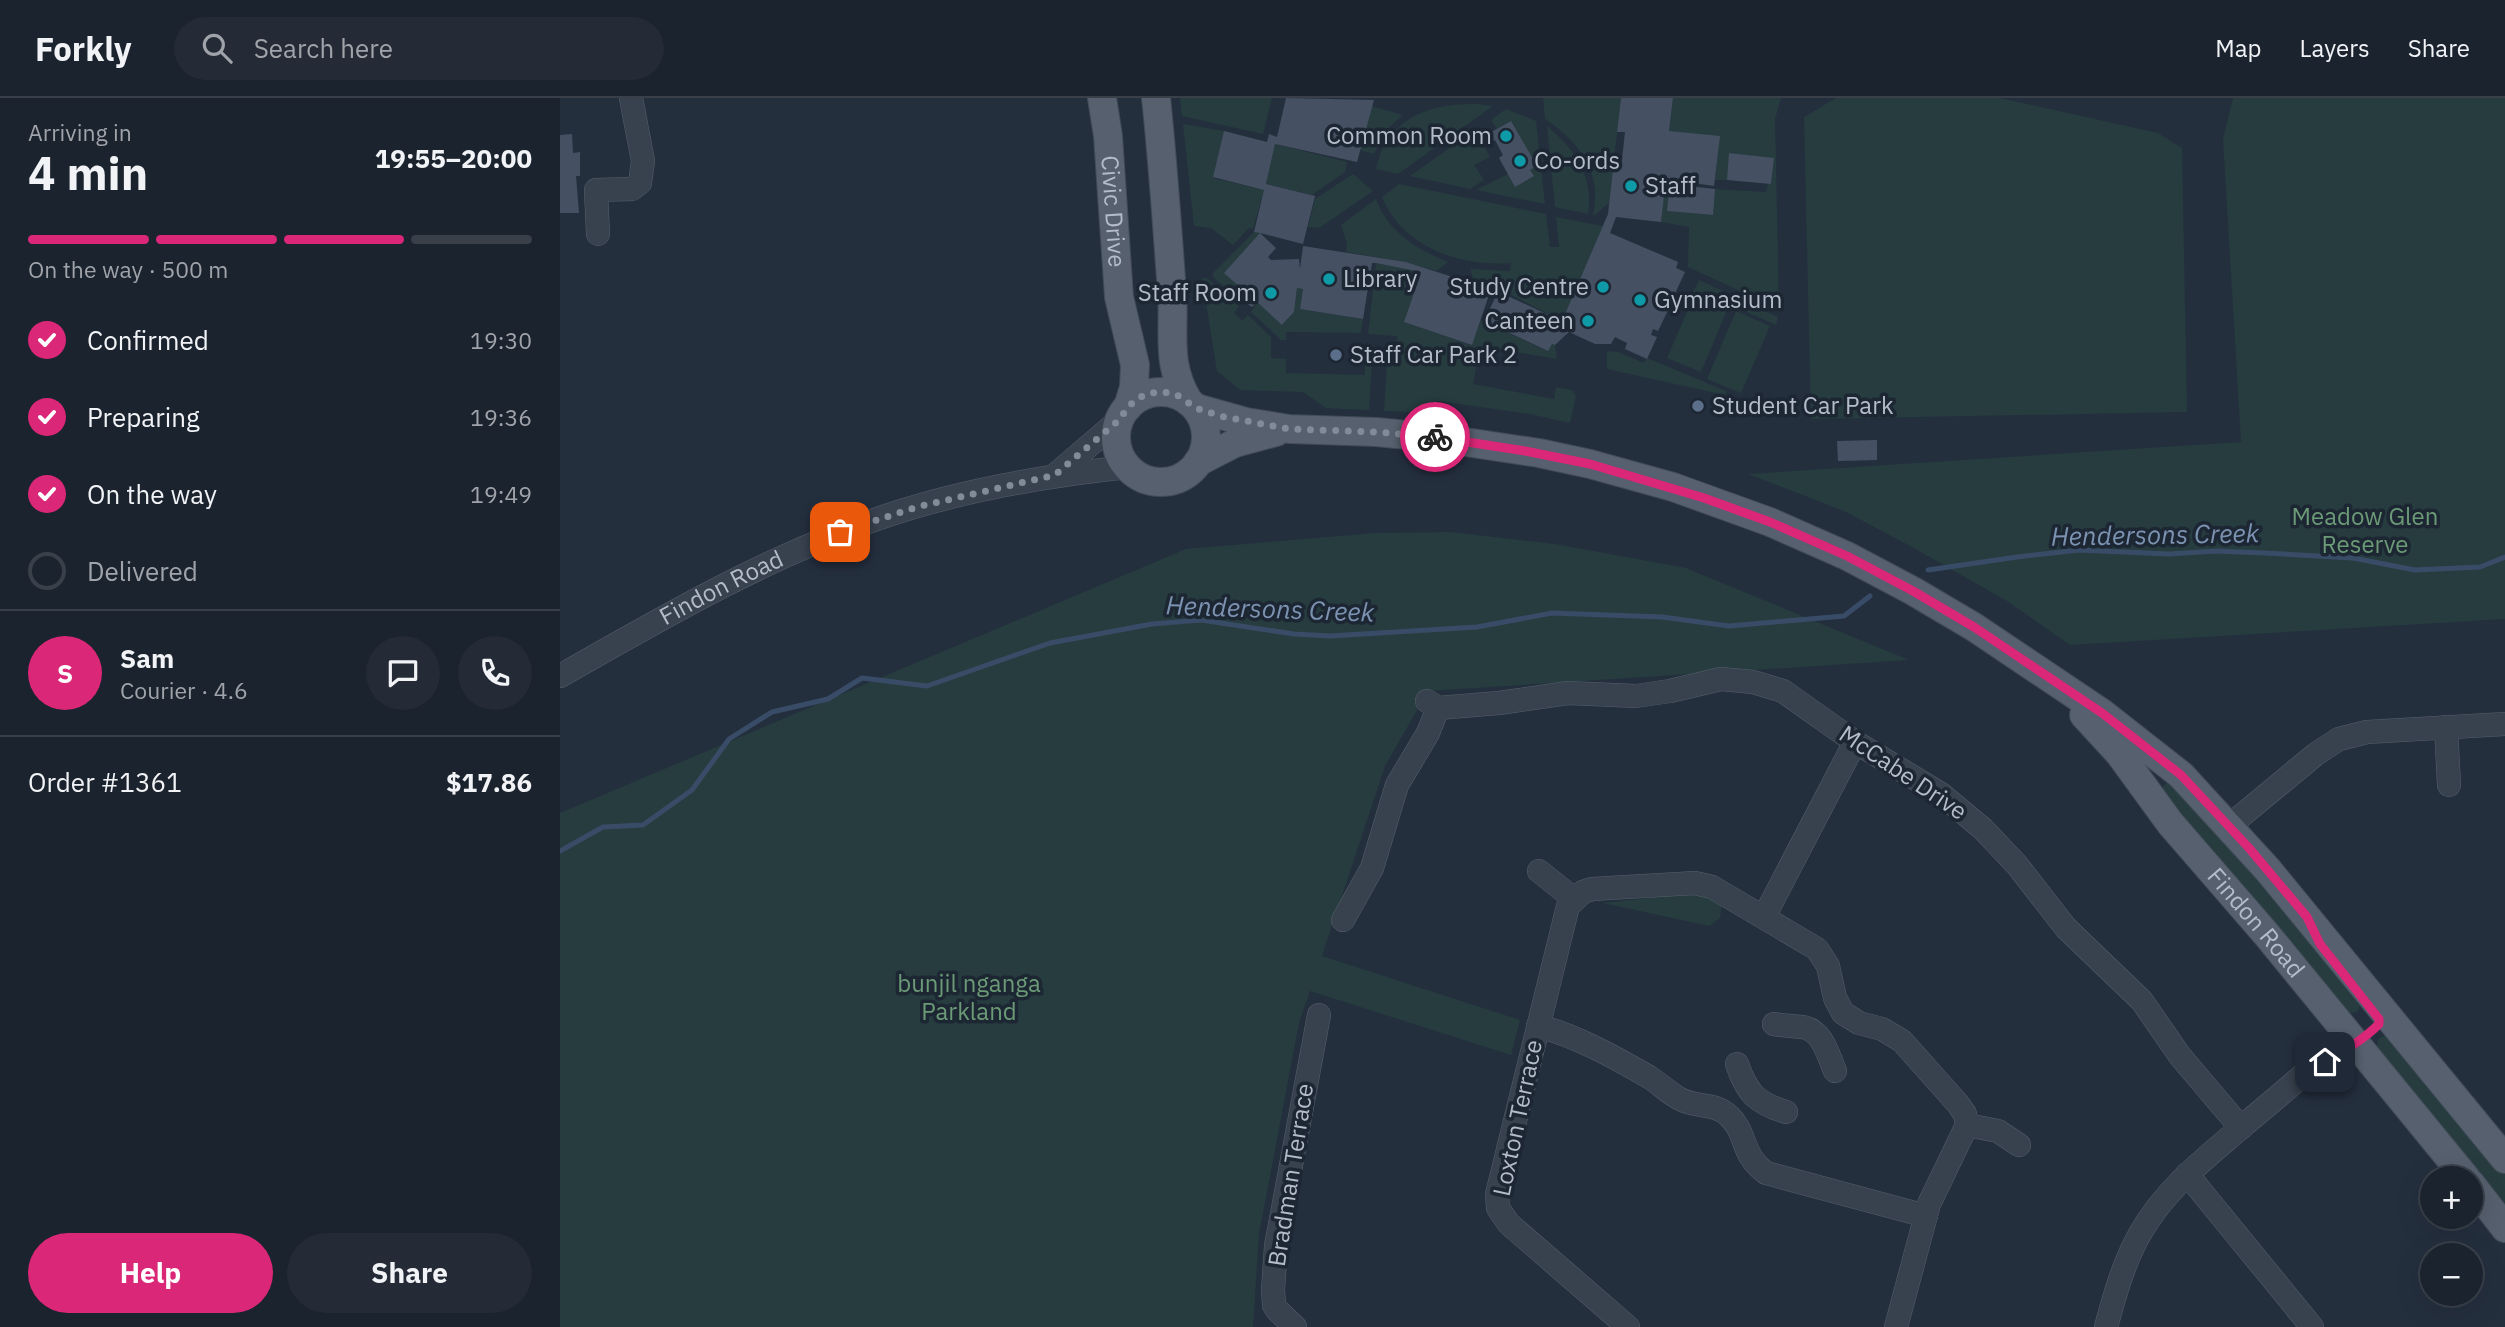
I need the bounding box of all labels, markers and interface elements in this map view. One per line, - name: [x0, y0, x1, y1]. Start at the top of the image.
- search box: [174, 17, 664, 80]
- text: Forkly: [35, 27, 132, 70]
- icon: search: [198, 29, 236, 67]
- text: Search here: [254, 31, 393, 65]
- text: Map: [2215, 32, 2262, 64]
- text: Layers: [2300, 32, 2370, 64]
- text: Share: [2408, 32, 2470, 64]
- text: Arriving in: [28, 117, 132, 147]
- place label: Common Room: [1326, 119, 1492, 151]
- marker: Common Room: [1498, 128, 1514, 144]
- text: 19:55–20:00: [375, 141, 532, 175]
- text: 4 min: [28, 143, 148, 203]
- place label: Co-ords: [1534, 144, 1620, 176]
- marker: Co-ords: [1512, 153, 1528, 169]
- street label: Civic Drive: [1094, 154, 1134, 268]
- place label: Staff: [1645, 169, 1696, 201]
- marker: Staff: [1623, 178, 1639, 194]
- text: On the way · 500 m: [28, 254, 228, 284]
- place label: Library: [1343, 262, 1418, 294]
- place label: Study Centre: [1449, 270, 1589, 302]
- marker: Library: [1321, 271, 1337, 287]
- place label: Staff Room: [1138, 276, 1257, 308]
- marker: Study Centre: [1595, 279, 1611, 295]
- place label: Gymnasium: [1654, 283, 1782, 315]
- marker: Staff Room: [1263, 285, 1279, 301]
- marker: Gymnasium: [1632, 292, 1648, 308]
- place label: Canteen: [1484, 304, 1574, 336]
- marker: Canteen: [1580, 313, 1596, 329]
- icon: check: [28, 321, 66, 359]
- text: Confirmed: [87, 323, 209, 357]
- text: 19:30: [470, 325, 532, 355]
- place label: Staff Car Park 2: [1350, 338, 1517, 370]
- marker: Staff Car Park 2: [1328, 347, 1344, 363]
- place label: Student Car Park: [1712, 389, 1894, 421]
- icon: check: [28, 398, 66, 436]
- marker: Student Car Park: [1690, 398, 1706, 414]
- text: Preparing: [87, 400, 200, 434]
- text: 19:36: [470, 402, 532, 432]
- courier: [1400, 402, 1470, 472]
- icon: bike: [1416, 418, 1454, 456]
- icon: check: [28, 475, 66, 513]
- text: On the way: [87, 477, 217, 511]
- text: 19:49: [470, 479, 532, 509]
- park label: Meadow Glen Reserve: [2292, 500, 2438, 560]
- pin: [810, 502, 870, 562]
- icon: bag: [821, 513, 859, 551]
- water label: Hendersons Creek: [2051, 515, 2260, 553]
- street label: Findon Road: [653, 542, 788, 632]
- text: Delivered: [87, 554, 198, 588]
- water label: Hendersons Creek: [1165, 587, 1375, 629]
- button: chat: [366, 636, 440, 710]
- button: phone: [458, 636, 532, 710]
- text: Sam: [120, 641, 174, 675]
- text: S: [57, 656, 73, 690]
- text: Courier · 4.6: [120, 675, 248, 705]
- street label: McCabe Drive: [1833, 718, 1974, 827]
- text: Order #1361: [28, 765, 182, 799]
- text: $17.86: [446, 765, 532, 799]
- street label: Findon Road: [2201, 860, 2312, 984]
- park label: bunjil nganga Parkland: [897, 967, 1041, 1027]
- pin: [2295, 1032, 2355, 1092]
- street label: Loxton Terrace: [1485, 1037, 1549, 1199]
- icon: home: [2306, 1043, 2344, 1081]
- street label: Bradman Terrace: [1260, 1081, 1320, 1269]
- map controls: [2420, 1166, 2483, 1306]
- button: +: [2420, 1166, 2483, 1229]
- button: Help: [28, 1233, 273, 1313]
- button: Share: [287, 1233, 532, 1313]
- button: −: [2420, 1243, 2483, 1306]

